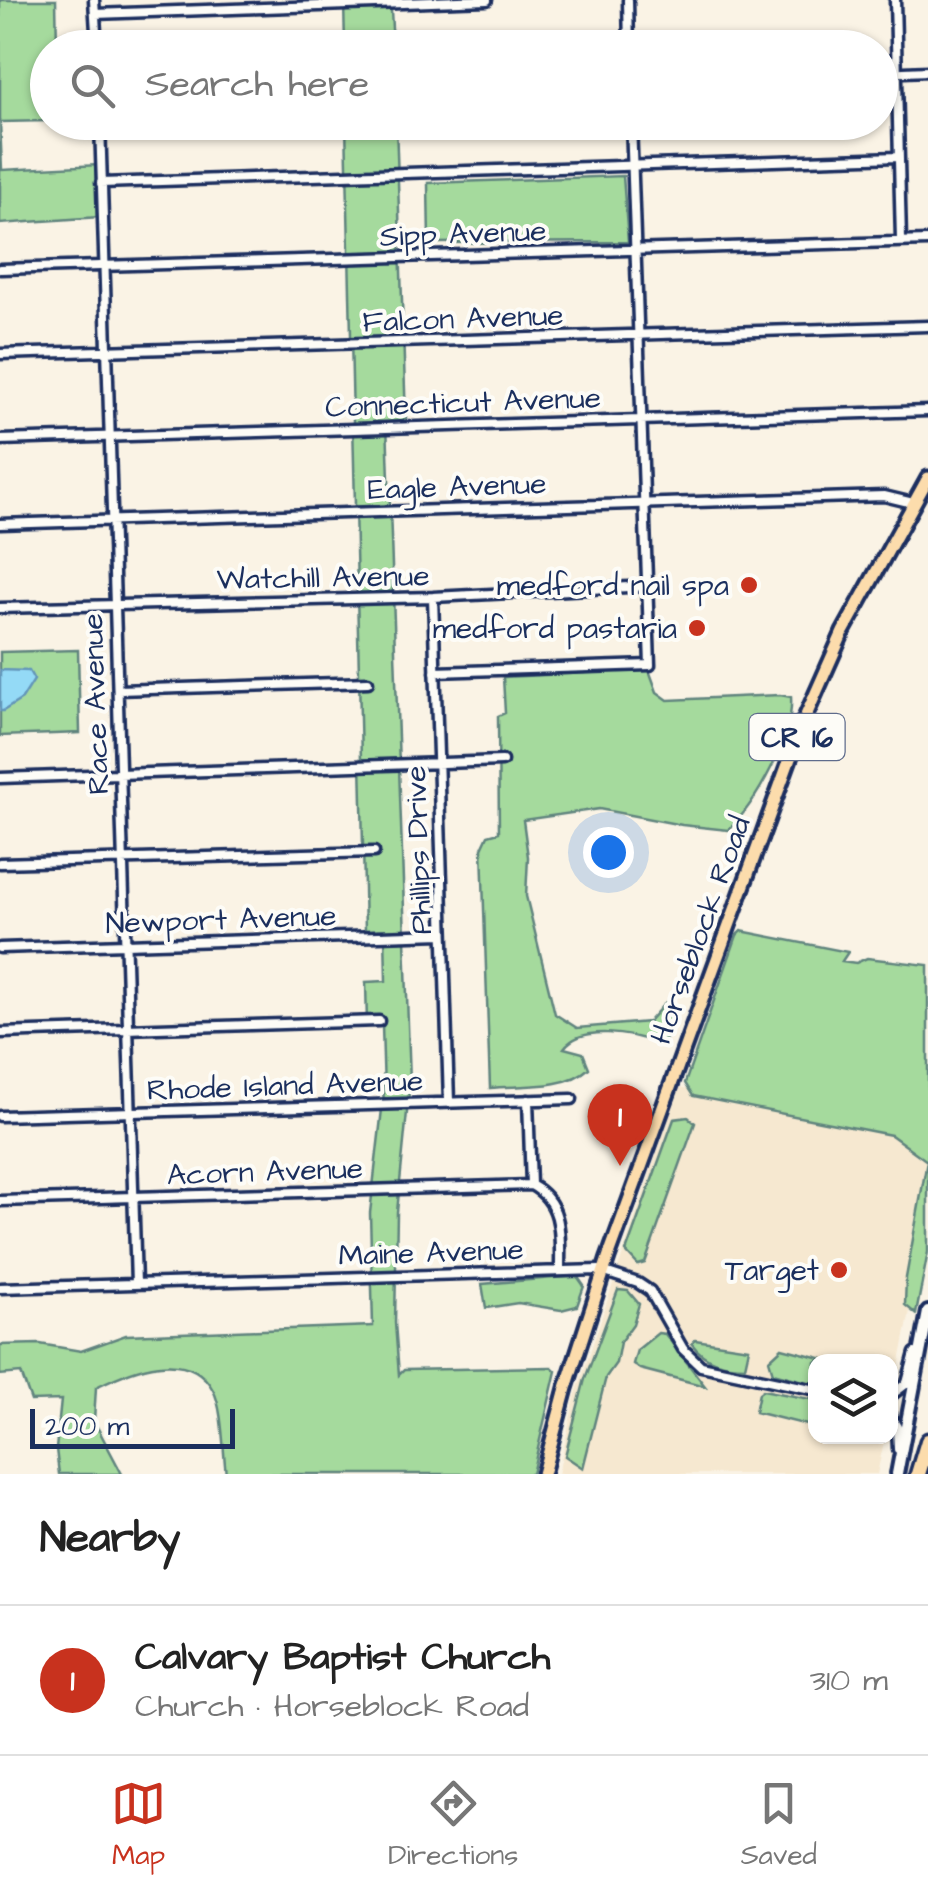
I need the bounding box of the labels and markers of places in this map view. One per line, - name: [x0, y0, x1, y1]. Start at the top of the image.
- place label: medford nail spa: [497, 565, 729, 607]
- marker: medford nail spa: [738, 574, 760, 596]
- place label: medford pastaria: [433, 608, 677, 650]
- marker: medford pastaria: [686, 617, 708, 639]
- pin: 1: [588, 1084, 652, 1166]
- place label: Target: [725, 1250, 819, 1293]
- marker: Target: [828, 1259, 850, 1281]

